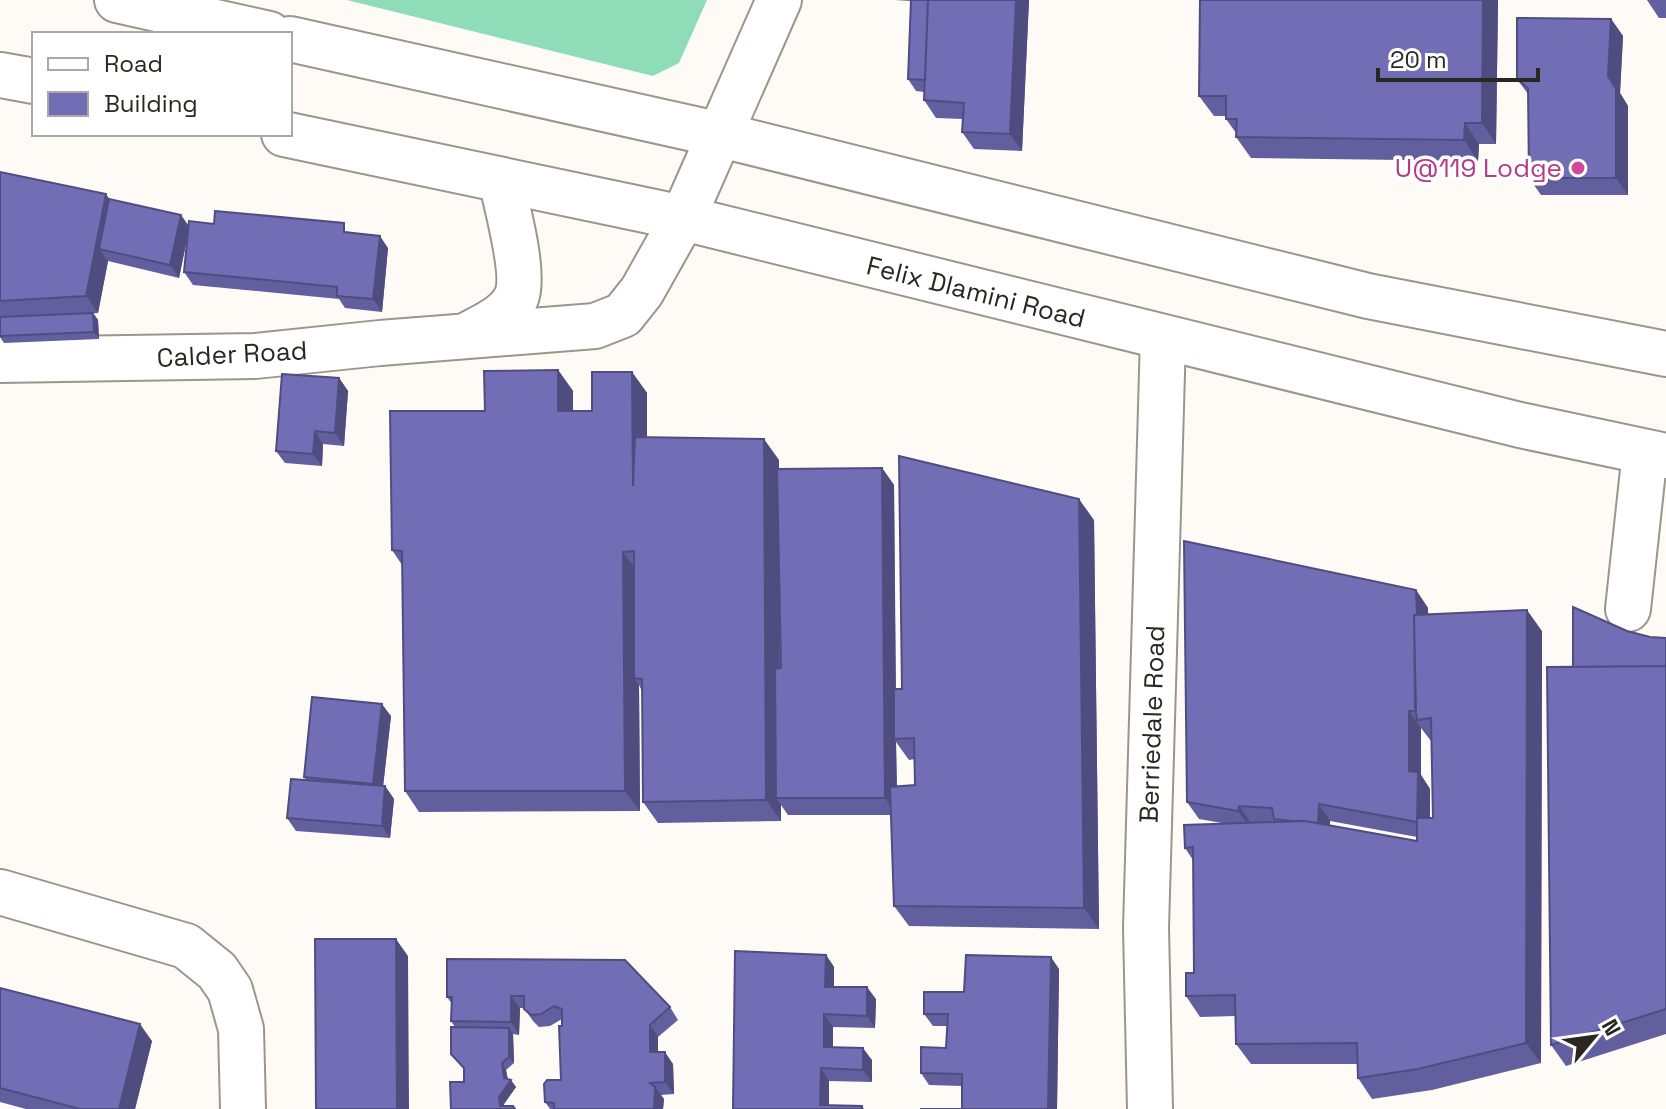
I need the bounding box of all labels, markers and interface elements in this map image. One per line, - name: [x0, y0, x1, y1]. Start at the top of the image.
- legend: [32, 32, 292, 136]
- scale bar: [1378, 32, 1538, 82]
- text: 20 m: [1390, 44, 1447, 75]
- text: Road: [104, 48, 163, 79]
- text: Building: [104, 88, 198, 119]
- place label: U@119 Lodge: [1395, 151, 1562, 185]
- marker: U@119 Lodge: [1569, 159, 1587, 177]
- street label: Felix Dlamini Road: [863, 248, 1089, 336]
- street label: Calder Road: [156, 333, 308, 375]
- street label: Berriedale Road: [1132, 625, 1172, 823]
- north arrow: [1554, 997, 1634, 1077]
- text: N: [1596, 1014, 1627, 1041]

